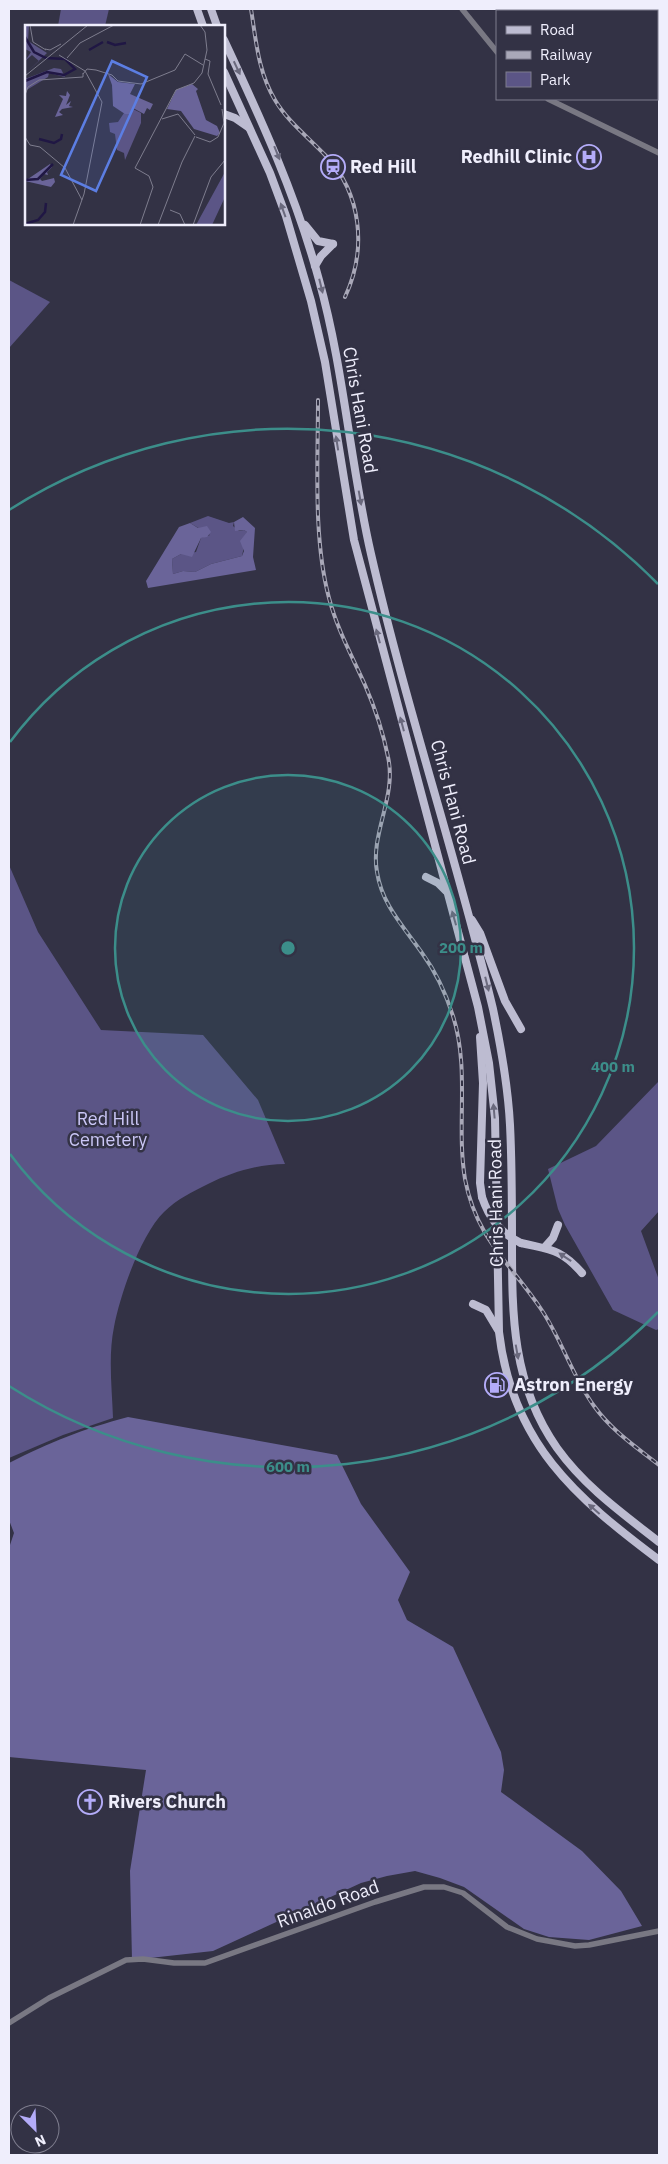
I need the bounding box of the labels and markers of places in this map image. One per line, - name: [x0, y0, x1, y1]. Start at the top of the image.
- hospital icon: Redhill Clinic: [576, 144, 602, 170]
- place label: Redhill Clinic: [461, 145, 572, 168]
- station icon: Red Hill: [320, 154, 346, 180]
- place label: Red Hill: [350, 155, 417, 178]
- centre of rings: [279, 939, 297, 957]
- fuel station icon: Astron Energy: [484, 1372, 510, 1398]
- place label: Astron Energy: [514, 1373, 633, 1396]
- church icon: Rivers Church: [77, 1789, 103, 1815]
- place label: Rivers Church: [108, 1790, 226, 1813]

